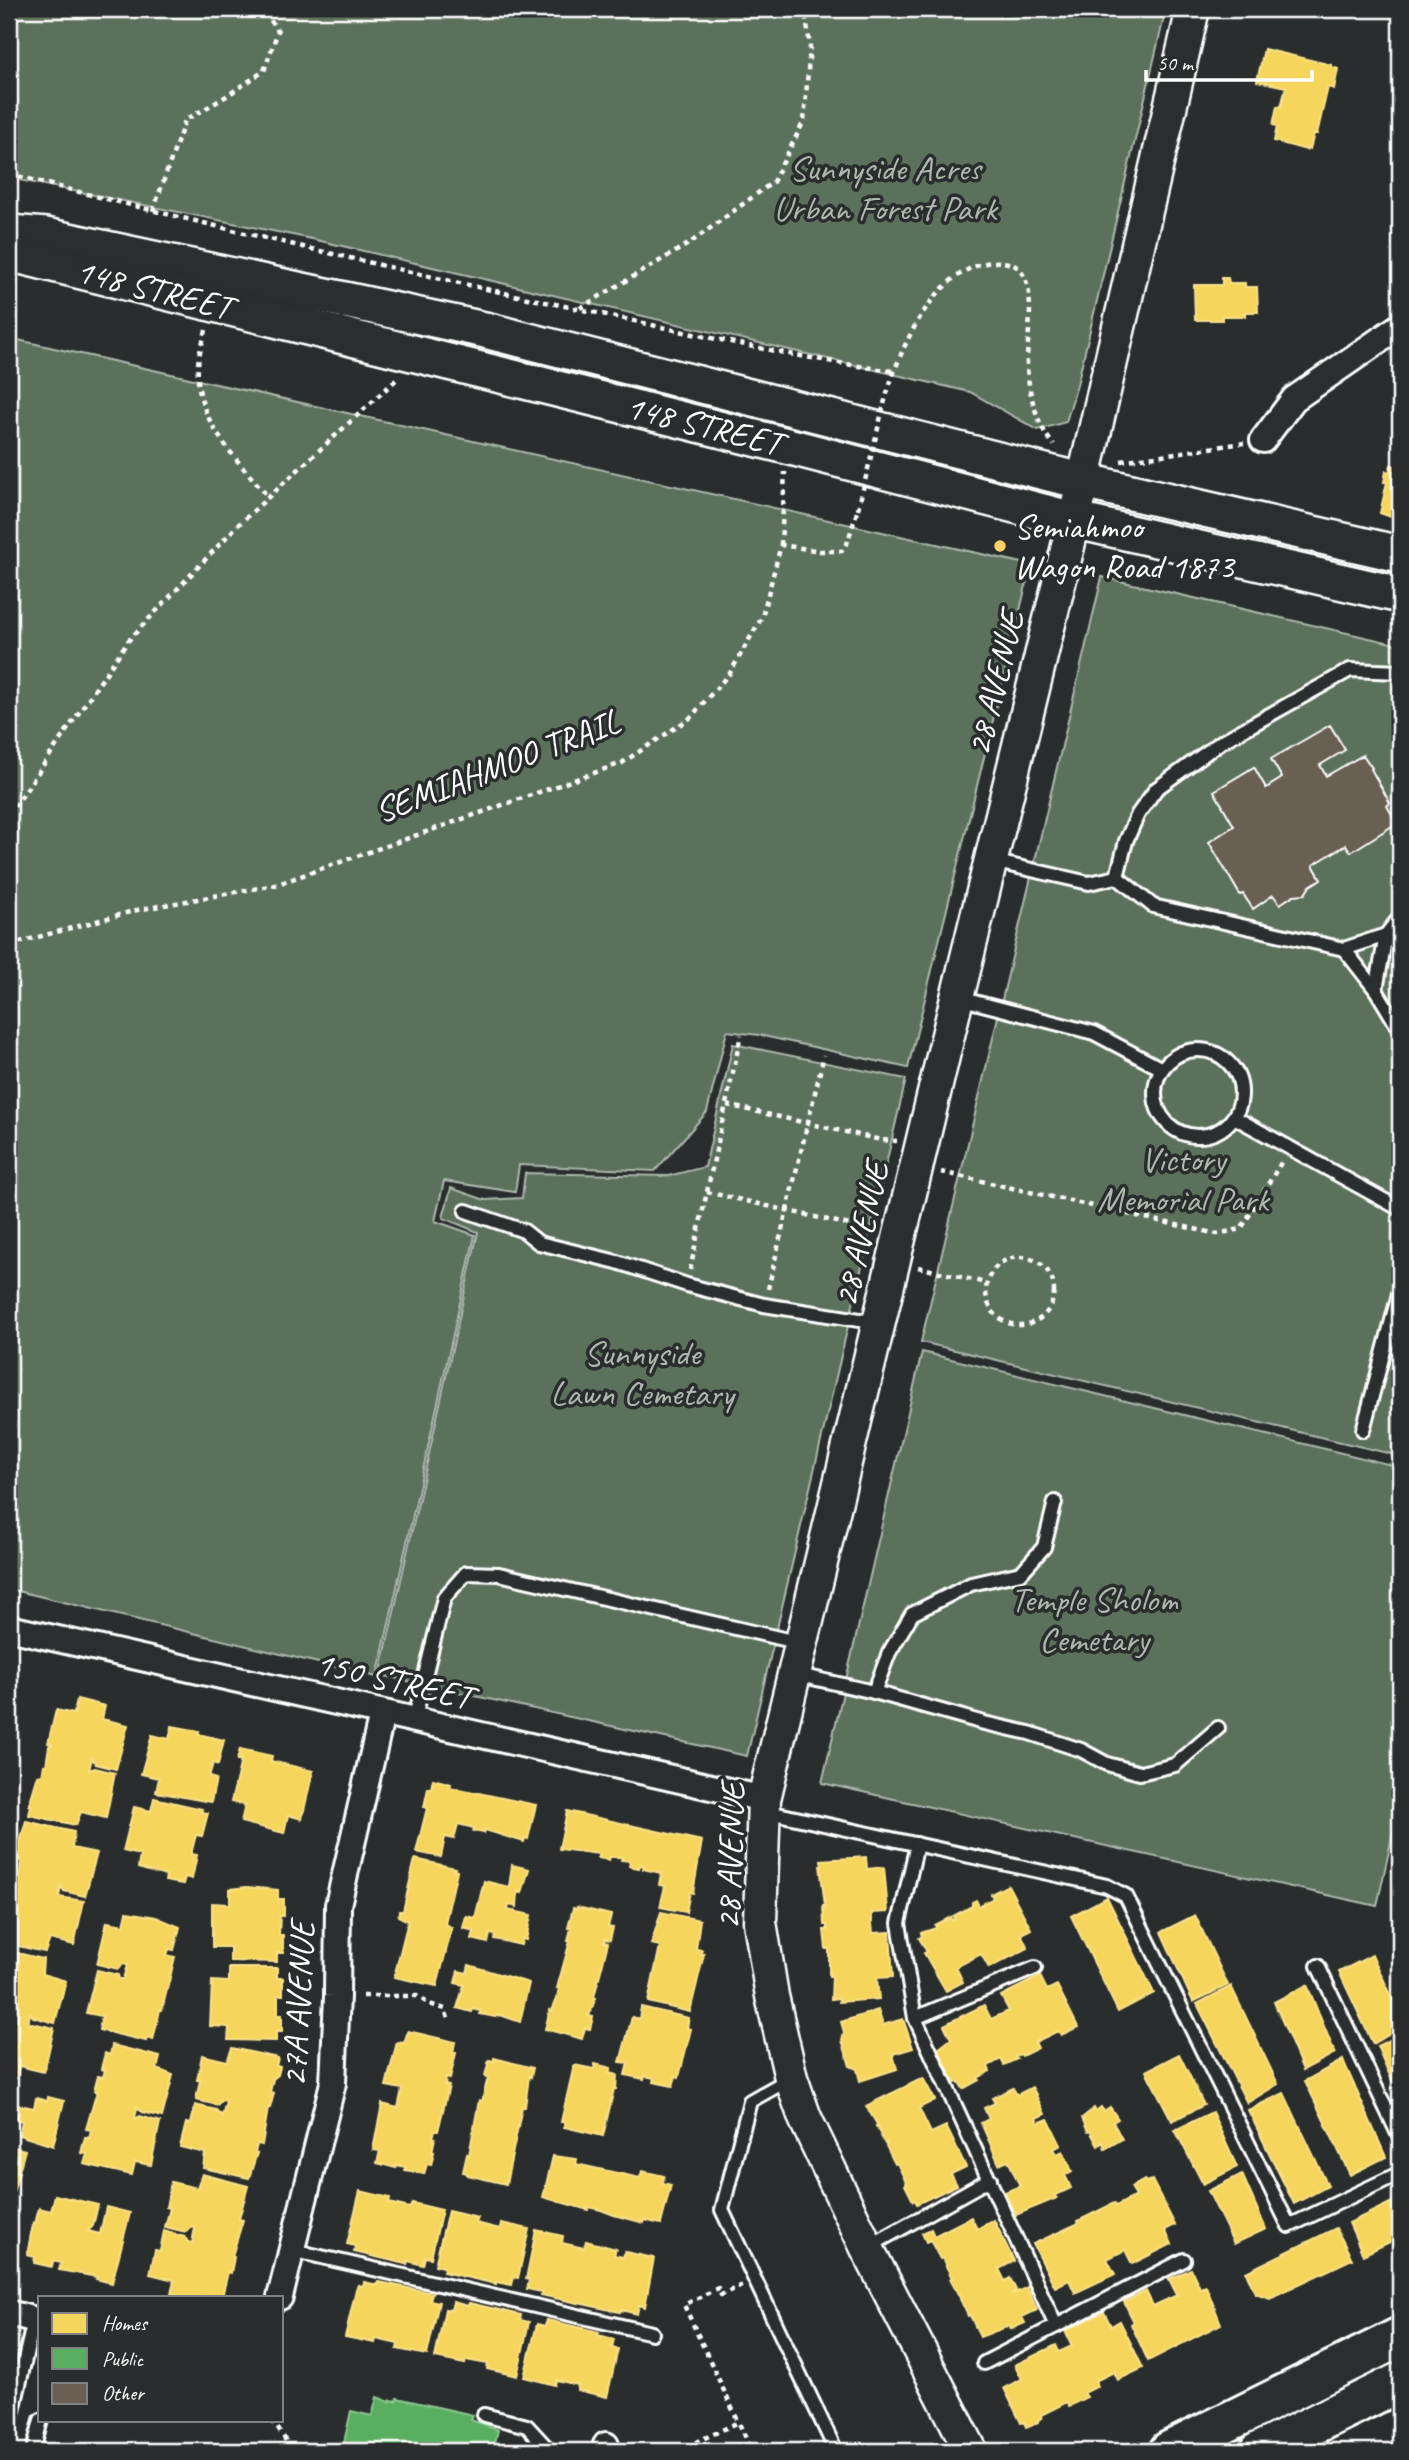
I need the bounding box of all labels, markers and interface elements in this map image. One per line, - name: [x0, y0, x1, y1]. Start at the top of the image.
- scale bar: [1146, 38, 1313, 82]
- text: 50 m: [1157, 50, 1195, 76]
- park label: Sunnyside Acres Urban Forest Park: [773, 146, 999, 231]
- street label: 148 STREET: [71, 248, 243, 332]
- street label: 148 STREET: [621, 384, 793, 468]
- place label: Semiahmoo Wagon Road 1873: [1014, 504, 1236, 589]
- marker: Semiahmoo Wagon Road 1873: [992, 538, 1008, 554]
- street label: 28 AVENUE: [955, 602, 1036, 760]
- street label: SEMIAHMOO TRAIL: [368, 698, 627, 833]
- park label: Victory Memorial Park: [1097, 1137, 1271, 1222]
- street label: 28 AVENUE: [823, 1153, 900, 1310]
- park label: Sunnyside Lawn Cemetary: [551, 1331, 736, 1416]
- park label: Temple Sholom Cemetary: [1010, 1577, 1179, 1662]
- street label: 150 STREET: [312, 1640, 483, 1721]
- street label: 28 AVENUE: [705, 1777, 755, 1930]
- street label: 27A AVENUE: [271, 1916, 325, 2088]
- legend: [38, 2296, 284, 2422]
- text: Homes: [102, 2310, 149, 2336]
- text: Public: [102, 2346, 144, 2372]
- text: Other: [102, 2380, 145, 2406]

